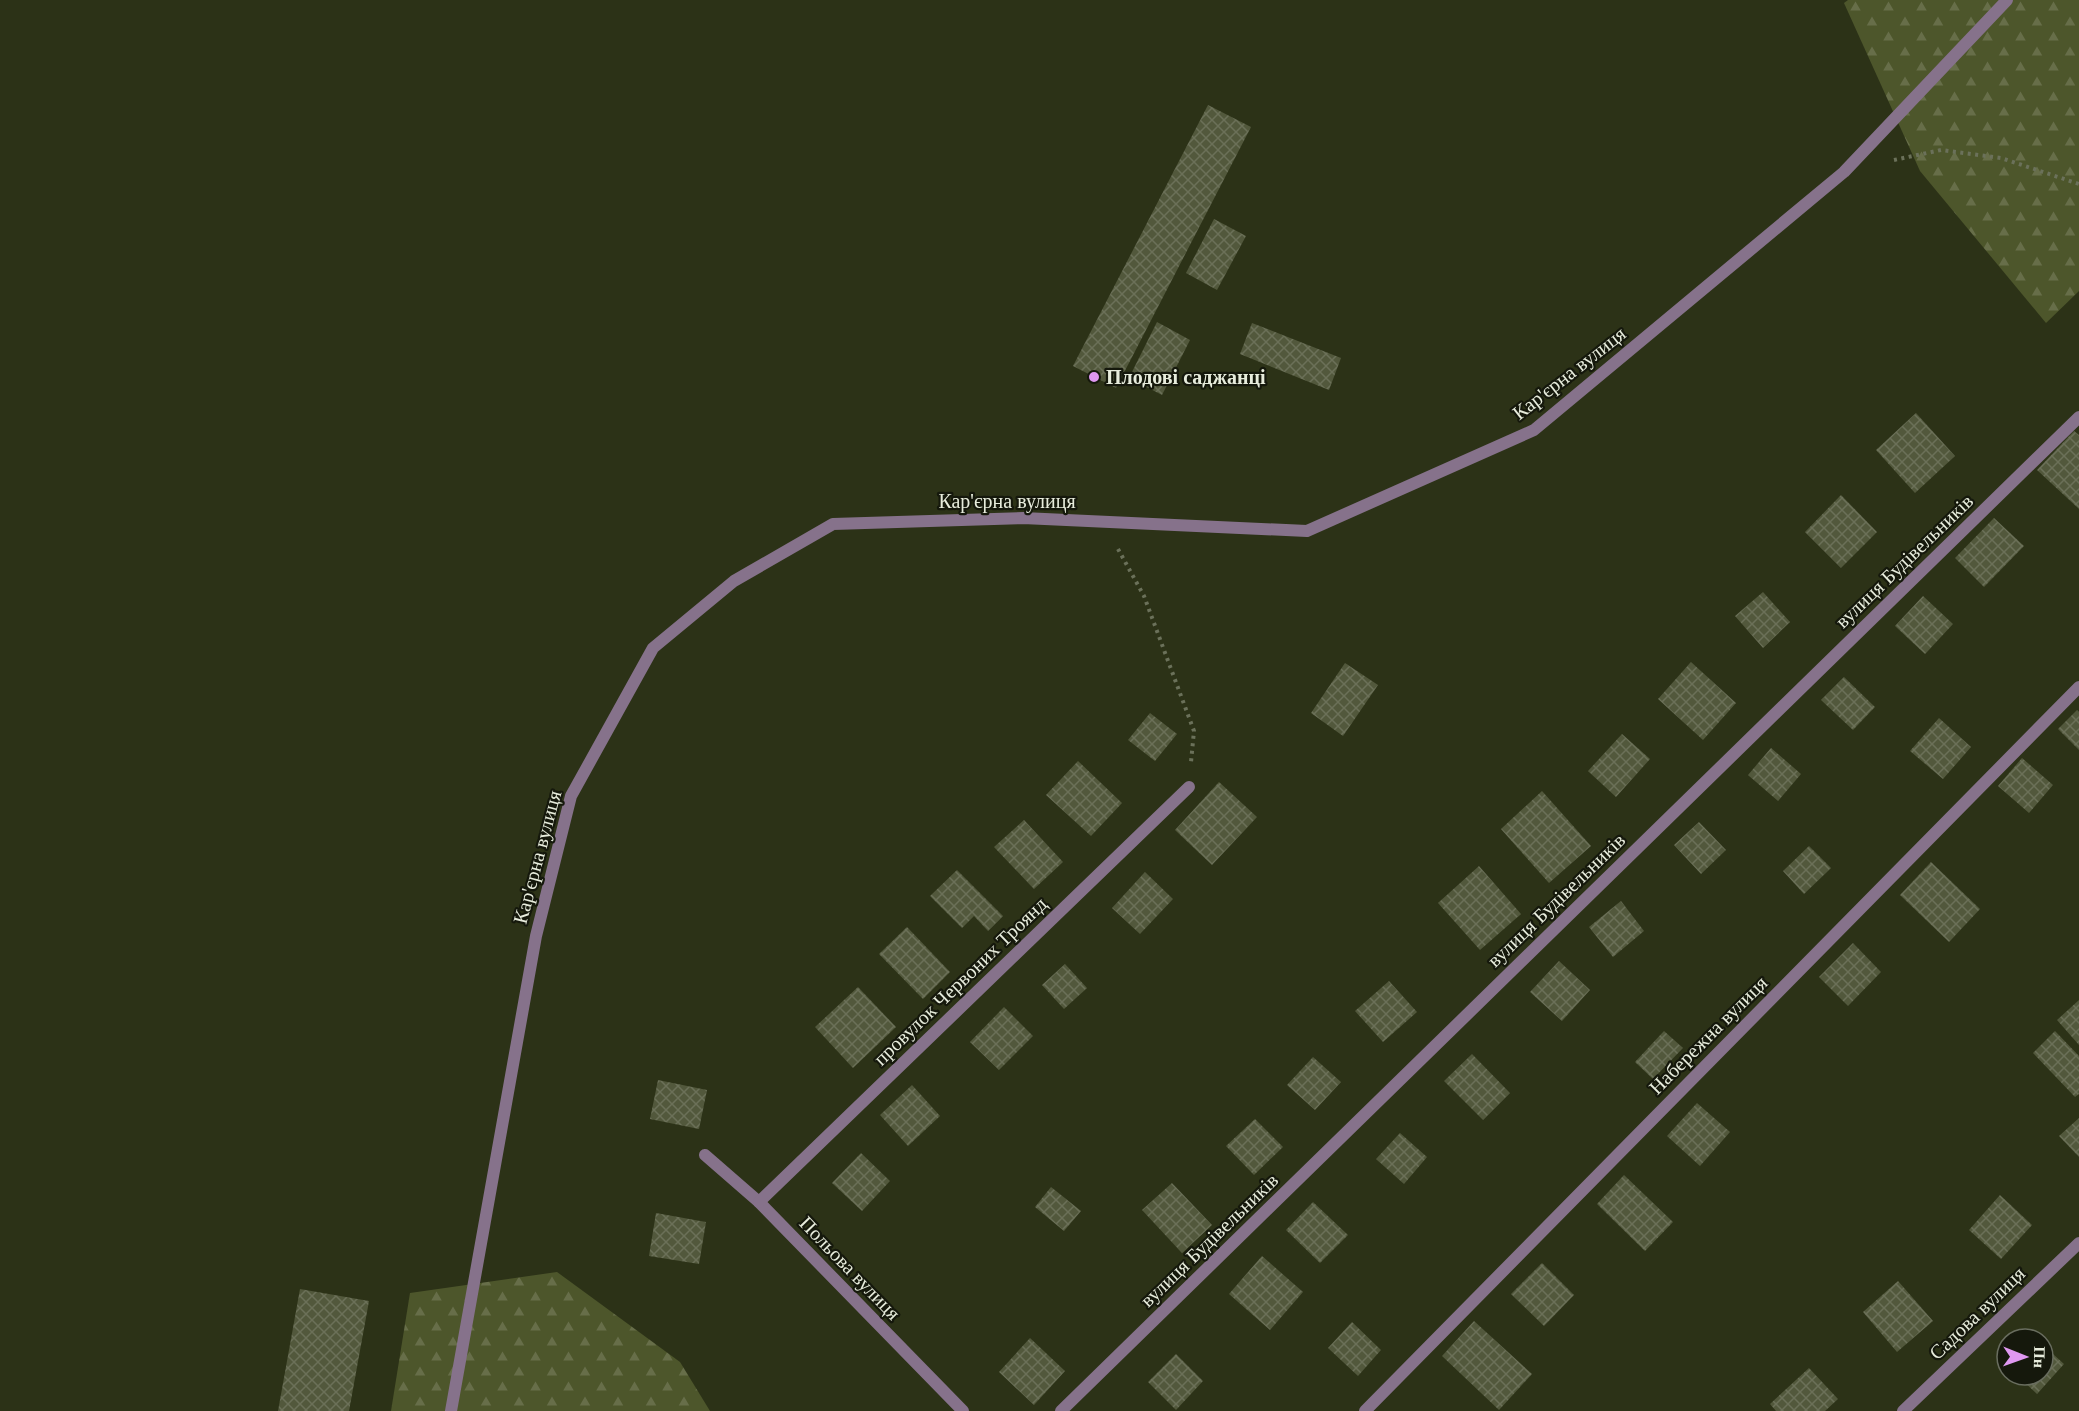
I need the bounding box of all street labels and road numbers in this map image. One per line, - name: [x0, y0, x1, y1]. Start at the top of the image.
- street label: Кар'єрна вулиця: [1508, 322, 1630, 425]
- street label: Кар'єрна вулиця: [938, 490, 1076, 513]
- street label: вулиця Будівельників: [1831, 490, 1978, 633]
- street label: Кар'єрна вулиця: [509, 788, 566, 926]
- street label: вулиця Будівельників: [1483, 829, 1630, 972]
- street label: провулок Червоних Троянд: [869, 892, 1052, 1070]
- street label: Набережна вулиця: [1644, 971, 1772, 1099]
- street label: вулиця Будівельників: [1136, 1169, 1283, 1312]
- street label: Польова вулиця: [795, 1212, 905, 1325]
- street label: Садова вулиця: [1925, 1262, 2030, 1365]

